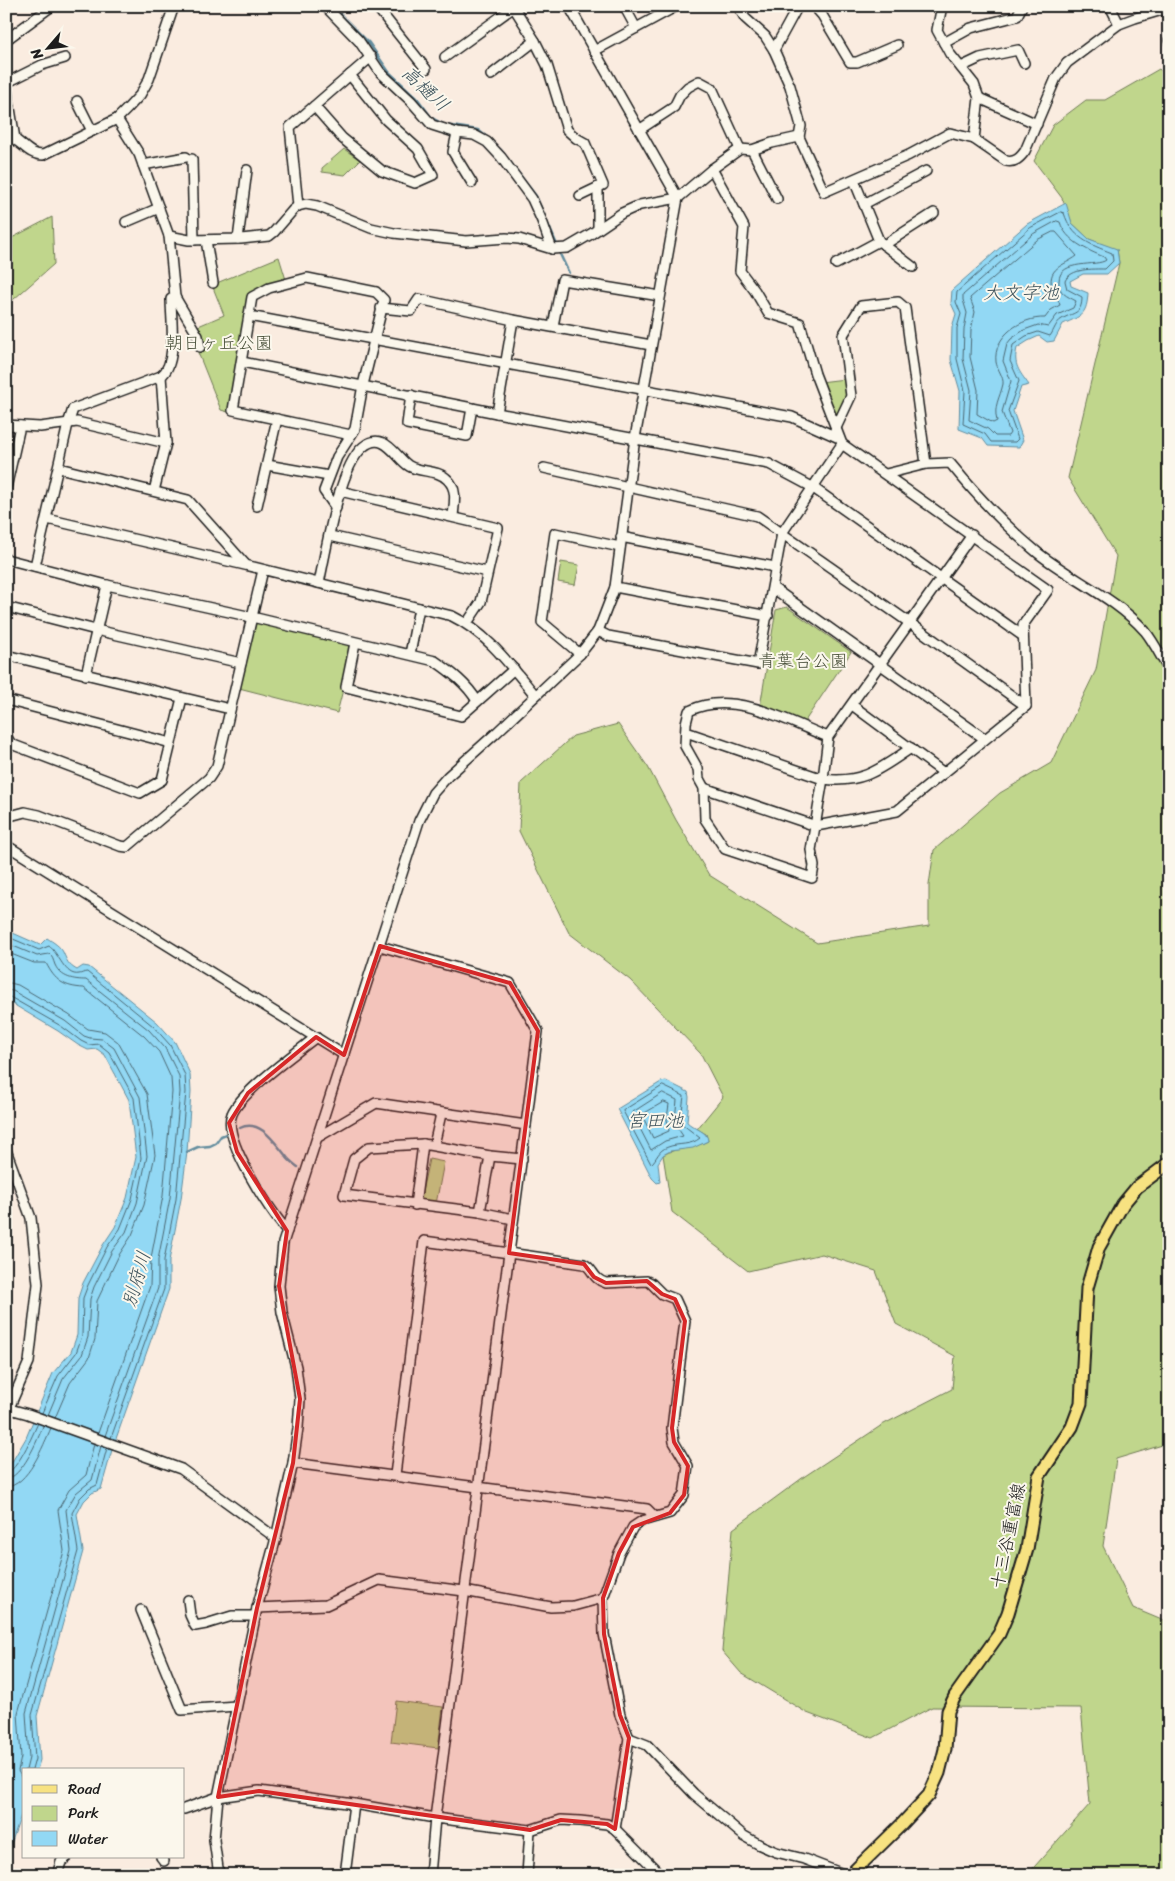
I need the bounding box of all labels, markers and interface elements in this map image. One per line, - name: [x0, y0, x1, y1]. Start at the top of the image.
- north arrow: [22, 22, 72, 72]
- text: N: [24, 43, 51, 65]
- water label: 高樋川: [394, 57, 458, 120]
- water label: 大文字池: [983, 276, 1060, 309]
- park label: 朝日ヶ丘公園: [165, 327, 273, 359]
- park label: 青葉台公園: [758, 645, 848, 677]
- water label: 宮田池: [626, 1104, 684, 1137]
- water label: 別府川: [113, 1247, 160, 1311]
- street label: 十三谷重富線: [981, 1480, 1035, 1592]
- legend: [22, 1768, 185, 1858]
- text: Road: [68, 1776, 101, 1802]
- text: Park: [68, 1800, 99, 1826]
- text: Water: [68, 1826, 108, 1852]

